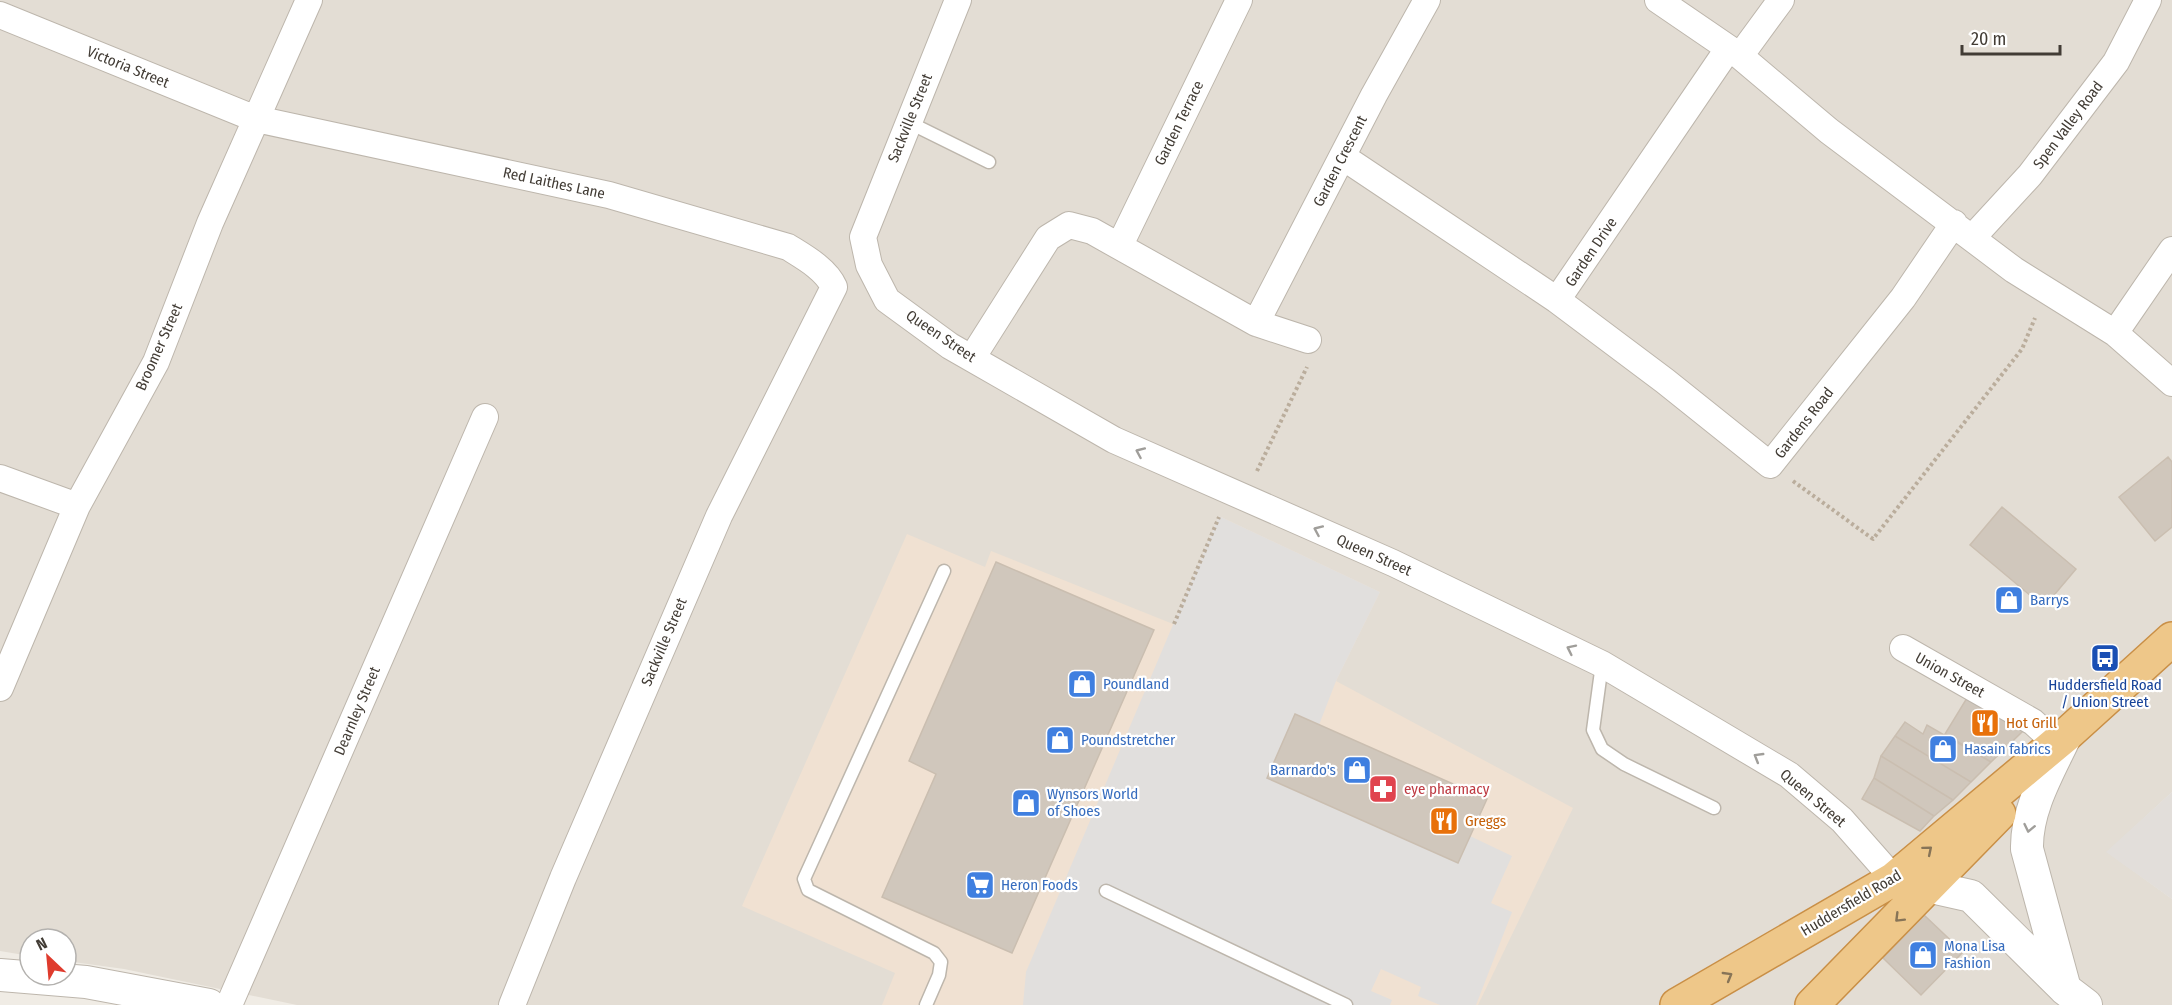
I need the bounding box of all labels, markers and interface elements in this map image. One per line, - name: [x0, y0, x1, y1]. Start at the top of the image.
- scale bar: [1962, 18, 2060, 56]
- text: 20 m: [1971, 28, 2006, 50]
- street label: Victoria Street: [84, 42, 172, 92]
- street label: Sackville Street: [884, 71, 936, 165]
- street label: Garden Terrace: [1151, 78, 1207, 168]
- street label: Spen Valley Road: [2029, 78, 2107, 172]
- street label: Garden Crescent: [1309, 112, 1371, 210]
- street label: Red Laithes Lane: [501, 163, 607, 203]
- street label: Garden Drive: [1561, 214, 1621, 290]
- street label: Broomer Street: [132, 301, 186, 393]
- street label: Queen Street: [903, 306, 979, 366]
- street label: Gardens Road: [1771, 384, 1837, 462]
- one-way arrow: [1135, 447, 1146, 459]
- one-way arrow: [1313, 525, 1324, 537]
- street label: Queen Street: [1334, 530, 1414, 580]
- shop icon: Barrys: [1993, 584, 2025, 616]
- place label: Barrys: [2030, 591, 2069, 609]
- street label: Sackville Street: [637, 595, 691, 689]
- bus stop icon: Huddersfield Road / Union Street: [2089, 642, 2121, 674]
- one-way arrow: [1566, 644, 1577, 656]
- street label: Union Street: [1912, 649, 1988, 702]
- street label: Dearnley Street: [330, 664, 384, 758]
- shop icon: Poundland: [1066, 668, 1098, 700]
- place label: Poundland: [1103, 675, 1169, 693]
- place label: Huddersfield Road / Union Street: [2048, 676, 2162, 711]
- restaurant icon: Hot Grill: [1969, 707, 2001, 739]
- place label: Hot Grill: [2006, 714, 2057, 732]
- shop icon: Poundstretcher: [1044, 724, 1076, 756]
- place label: Poundstretcher: [1081, 731, 1176, 749]
- shop icon: Hasain fabrics: [1927, 733, 1959, 765]
- place label: Hasain fabrics: [1964, 740, 2051, 758]
- one-way arrow: [1754, 752, 1764, 764]
- shop icon: Barnardo's: [1341, 754, 1373, 786]
- place label: Barnardo's: [1270, 761, 1336, 779]
- street label: Queen Street: [1776, 765, 1850, 831]
- pharmacy icon: eye pharmacy: [1367, 773, 1399, 805]
- place label: eye pharmacy: [1404, 780, 1490, 798]
- place label: Wynsors World of Shoes: [1047, 785, 1138, 820]
- shop icon: Wynsors World of Shoes: [1010, 787, 1042, 819]
- restaurant icon: Greggs: [1428, 805, 1460, 837]
- place label: Greggs: [1465, 812, 1506, 830]
- one-way arrow: [2023, 823, 2036, 833]
- one-way arrow: [1921, 846, 1932, 857]
- street label: Huddersfield Road: [1798, 866, 1904, 940]
- supermarket icon: Heron Foods: [964, 869, 996, 901]
- place label: Heron Foods: [1001, 876, 1078, 894]
- one-way arrow: [1895, 910, 1906, 921]
- north arrow: [18, 927, 78, 987]
- text: N: [33, 933, 50, 955]
- place label: Mona Lisa Fashion: [1944, 937, 2005, 972]
- shop icon: Mona Lisa Fashion: [1907, 939, 1939, 971]
- one-way arrow: [1722, 972, 1732, 983]

